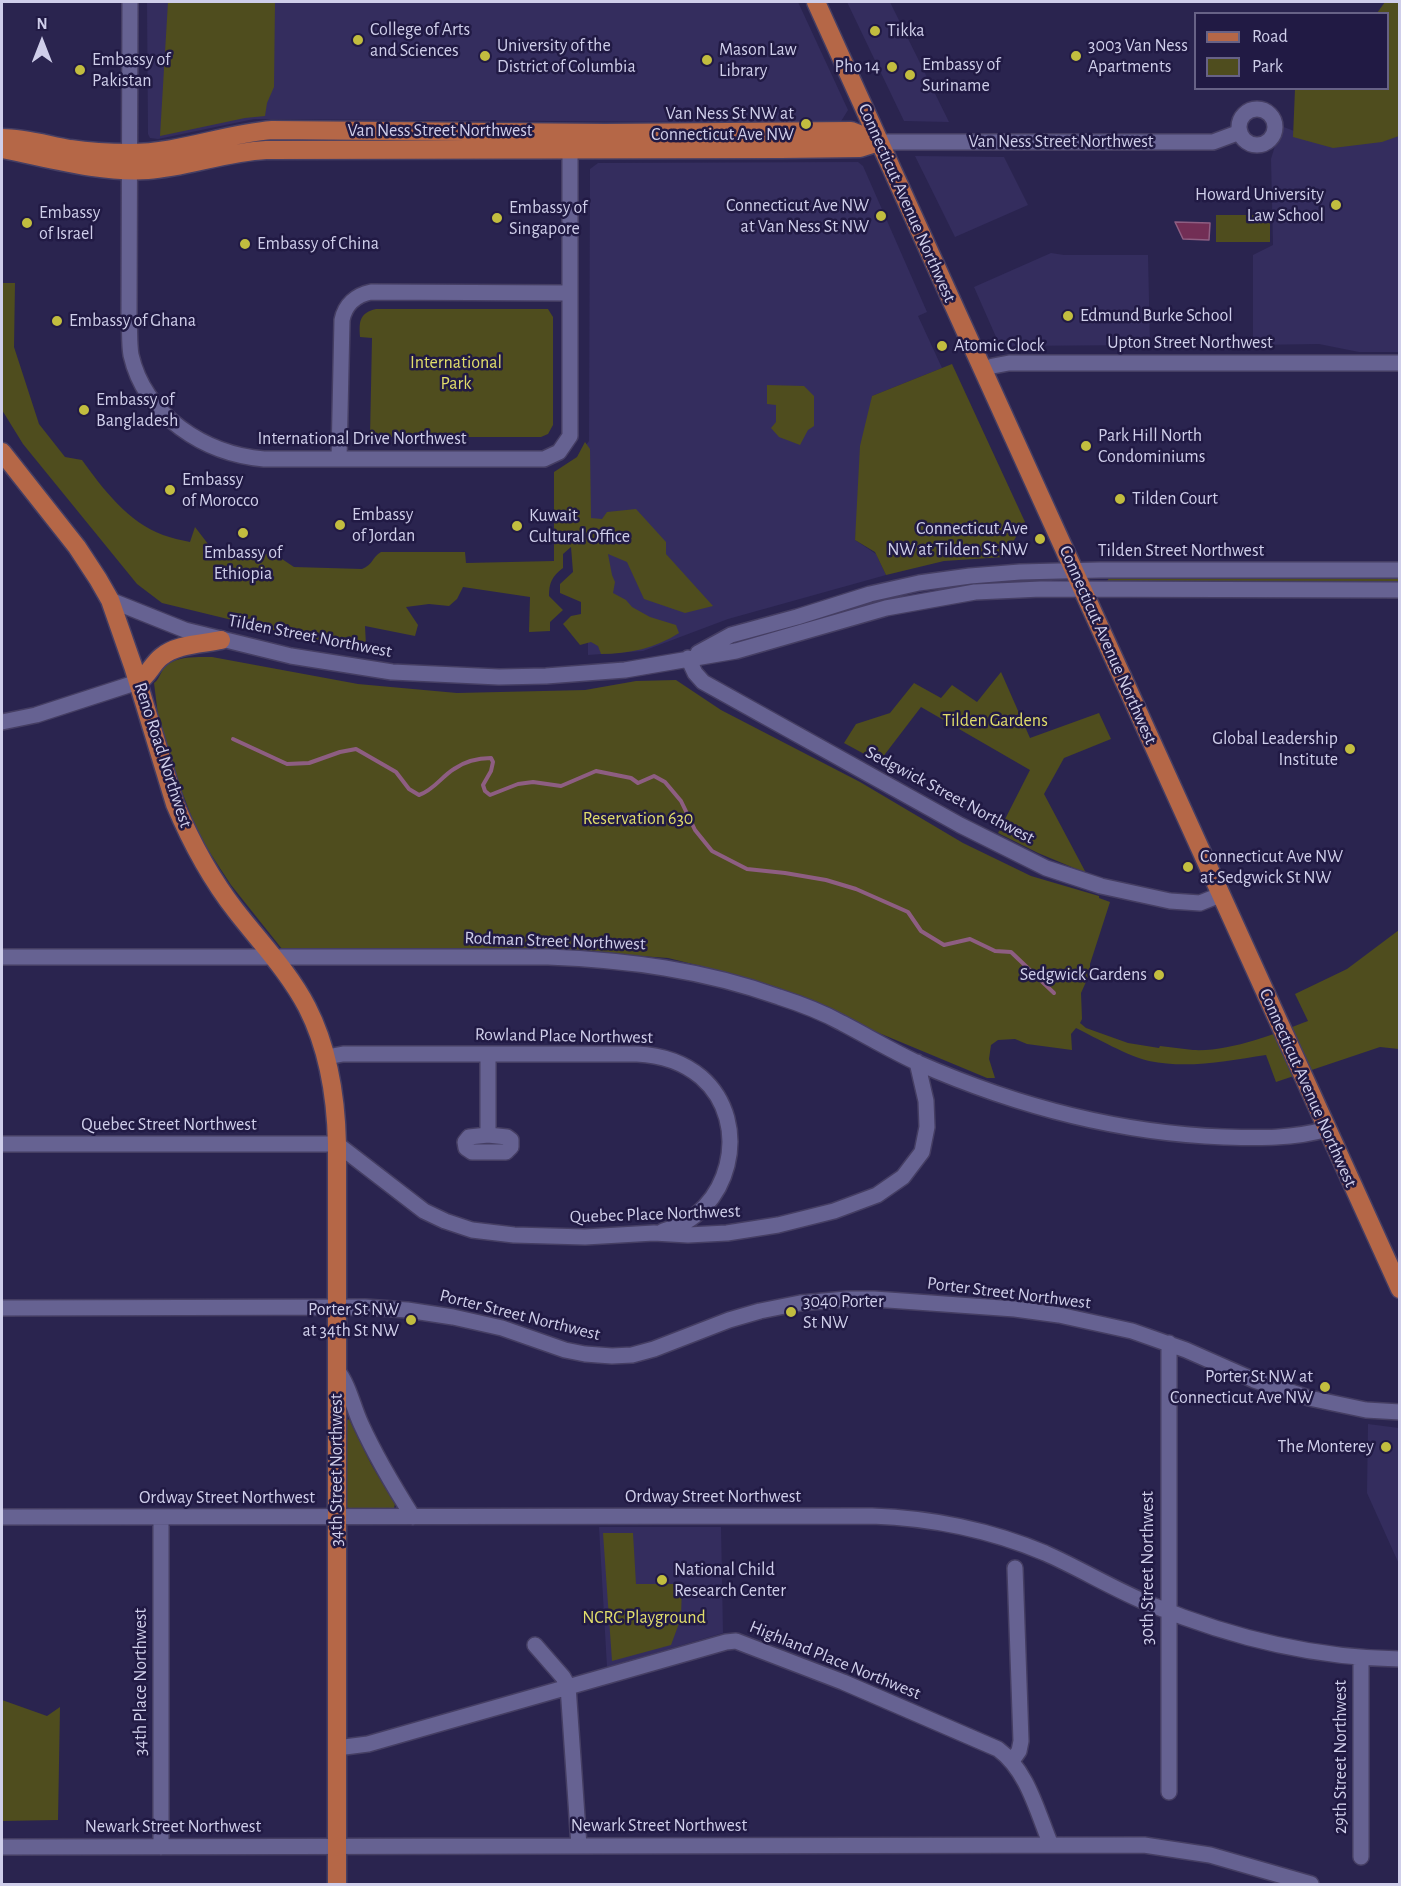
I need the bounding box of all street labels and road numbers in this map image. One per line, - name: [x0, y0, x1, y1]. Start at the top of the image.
- street label: Connecticut Avenue Northwest: [853, 100, 961, 306]
- street label: Van Ness Street Northwest: [347, 120, 533, 142]
- street label: Van Ness Street Northwest: [968, 131, 1154, 153]
- street label: Upton Street Northwest: [1107, 332, 1273, 354]
- street label: International Drive Northwest: [257, 428, 467, 450]
- street label: Tilden Street Northwest: [1098, 540, 1264, 562]
- street label: Connecticut Avenue Northwest: [1054, 542, 1162, 748]
- street label: Tilden Street Northwest: [226, 610, 394, 662]
- street label: Reno Road Northwest: [129, 680, 197, 830]
- street label: Sedgwick Street Northwest: [862, 741, 1038, 849]
- street label: Rodman Street Northwest: [464, 927, 646, 955]
- street label: Connecticut Avenue Northwest: [1254, 985, 1362, 1191]
- street label: Rowland Place Northwest: [475, 1024, 653, 1048]
- street label: Quebec Street Northwest: [81, 1114, 257, 1136]
- street label: Quebec Place Northwest: [569, 1200, 741, 1228]
- street label: Porter Street Northwest: [926, 1272, 1092, 1314]
- street label: Porter Street Northwest: [437, 1285, 603, 1345]
- street label: 34th Street Northwest: [326, 1393, 348, 1547]
- street label: Ordway Street Northwest: [625, 1486, 801, 1508]
- street label: Ordway Street Northwest: [139, 1487, 315, 1509]
- street label: 30th Street Northwest: [1137, 1491, 1159, 1645]
- street label: 34th Place Northwest: [130, 1608, 152, 1756]
- street label: Highland Place Northwest: [746, 1616, 924, 1704]
- street label: 29th Street Northwest: [1330, 1680, 1352, 1834]
- street label: Newark Street Northwest: [571, 1815, 747, 1837]
- street label: Newark Street Northwest: [85, 1816, 261, 1838]

